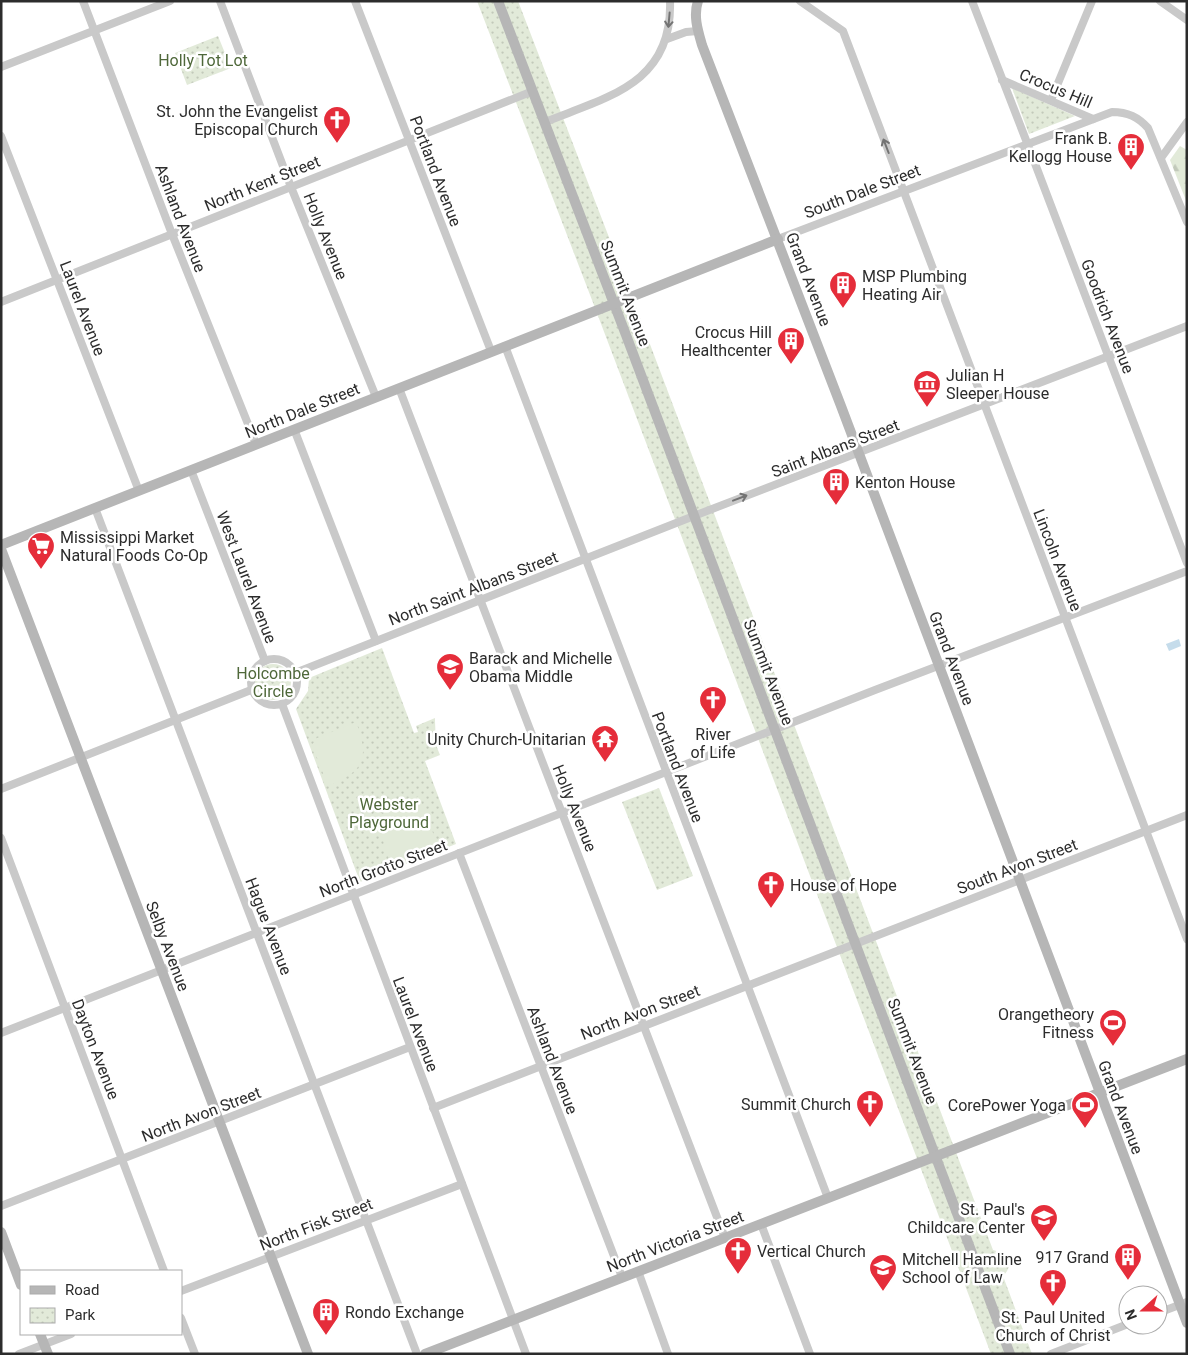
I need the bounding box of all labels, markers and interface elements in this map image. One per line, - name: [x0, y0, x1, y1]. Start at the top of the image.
- one-way arrow: [664, 12, 673, 28]
- park label: Holly Tot Lot: [158, 51, 248, 70]
- street label: Crocus Hill: [1017, 65, 1095, 112]
- place label: St. John the Evangelist Episcopal Church: [156, 102, 318, 139]
- church icon: St. John the Evangelist Episcopal Church: [322, 105, 352, 144]
- street label: Portland Avenue: [406, 113, 465, 229]
- place label: Frank B. Kellogg House: [1009, 129, 1112, 166]
- building icon: Frank B. Kellogg House: [1116, 132, 1146, 171]
- one-way arrow: [881, 138, 890, 153]
- street label: North Kent Street: [202, 152, 323, 215]
- street label: Ashland Avenue: [151, 161, 210, 275]
- street label: South Dale Street: [801, 161, 923, 222]
- street label: Holly Avenue: [299, 190, 352, 282]
- street label: Grand Avenue: [782, 230, 835, 329]
- street label: Summit Avenue: [597, 238, 654, 349]
- street label: Goodrich Avenue: [1077, 256, 1138, 376]
- street label: Laurel Avenue: [56, 258, 109, 358]
- place label: MSP Plumbing Heating Air: [862, 267, 967, 304]
- building icon: MSP Plumbing Heating Air: [828, 270, 858, 309]
- place label: Crocus Hill Healthcenter: [681, 323, 773, 360]
- building icon: Crocus Hill Healthcenter: [776, 326, 806, 365]
- place label: Julian H Sleeper House: [946, 366, 1049, 403]
- museum icon: Julian H Sleeper House: [912, 369, 942, 408]
- street label: North Dale Street: [242, 379, 362, 442]
- street label: Saint Albans Street: [769, 415, 902, 482]
- building icon: Kenton House: [821, 467, 851, 506]
- place label: Kenton House: [855, 473, 955, 492]
- one-way arrow: [732, 493, 747, 503]
- street label: Lincoln Avenue: [1029, 506, 1086, 614]
- street label: West Laurel Avenue: [213, 508, 280, 646]
- place label: Mississippi Market Natural Foods Co-Op: [60, 528, 208, 565]
- supermarket icon: Mississippi Market Natural Foods Co-Op: [26, 531, 56, 570]
- street label: North Saint Albans Street: [386, 547, 561, 630]
- street label: Grand Avenue: [925, 609, 978, 708]
- street label: Summit Avenue: [740, 617, 797, 728]
- place label: Barack and Michelle Obama Middle: [469, 649, 612, 686]
- school or university icon: Barack and Michelle Obama Middle: [435, 652, 465, 691]
- park label: Holcombe Circle: [236, 664, 310, 701]
- church icon: River of Life: [698, 685, 728, 724]
- street label: Portland Avenue: [648, 709, 707, 825]
- temple icon: Unity Church-Unitarian: [590, 724, 620, 763]
- place label: River of Life: [690, 725, 736, 762]
- place label: Unity Church-Unitarian: [427, 730, 586, 749]
- street label: Holly Avenue: [548, 762, 601, 854]
- park label: Webster Playground: [349, 795, 429, 832]
- street label: North Grotto Street: [317, 835, 450, 902]
- street label: South Avon Street: [954, 835, 1080, 898]
- church icon: House of Hope: [756, 870, 786, 909]
- street label: Hague Avenue: [241, 875, 296, 978]
- place label: House of Hope: [790, 876, 897, 895]
- street label: Selby Avenue: [142, 899, 193, 994]
- street label: Laurel Avenue: [389, 974, 442, 1074]
- street label: North Avon Street: [578, 981, 702, 1044]
- street label: Dayton Avenue: [68, 996, 123, 1102]
- street label: Summit Avenue: [884, 996, 941, 1107]
- street label: Ashland Avenue: [523, 1003, 582, 1117]
- place label: Orangetheory Fitness: [998, 1005, 1094, 1042]
- sports icon: Orangetheory Fitness: [1098, 1008, 1128, 1047]
- street label: Grand Avenue: [1094, 1058, 1147, 1157]
- street label: North Avon Street: [139, 1083, 263, 1146]
- church icon: Summit Church: [855, 1089, 885, 1128]
- sports icon: CorePower Yoga: [1070, 1090, 1100, 1129]
- place label: Summit Church: [741, 1095, 851, 1114]
- place label: CorePower Yoga: [948, 1096, 1066, 1115]
- street label: North Fisk Street: [257, 1194, 375, 1255]
- place label: St. Paul's Childcare Center: [907, 1200, 1026, 1237]
- school or university icon: St. Paul's Childcare Center: [1029, 1203, 1059, 1242]
- street label: North Victoria Street: [604, 1207, 746, 1276]
- church icon: Vertical Church: [723, 1236, 753, 1275]
- place label: Vertical Church: [757, 1242, 866, 1261]
- building icon: 917 Grand: [1113, 1242, 1143, 1281]
- place label: 917 Grand: [1035, 1248, 1109, 1267]
- place label: Mitchell Hamline School of Law: [902, 1250, 1022, 1287]
- school or university icon: Mitchell Hamline School of Law: [868, 1253, 898, 1292]
- church icon: St. Paul United Church of Christ: [1038, 1268, 1068, 1307]
- legend: [20, 1270, 182, 1335]
- text: Road: [65, 1281, 99, 1299]
- north arrow: [1118, 1285, 1168, 1335]
- building icon: Rondo Exchange: [311, 1297, 341, 1336]
- place label: Rondo Exchange: [345, 1303, 464, 1322]
- text: Park: [65, 1306, 96, 1324]
- text: N: [1122, 1307, 1140, 1322]
- place label: St. Paul United Church of Christ: [995, 1308, 1111, 1345]

